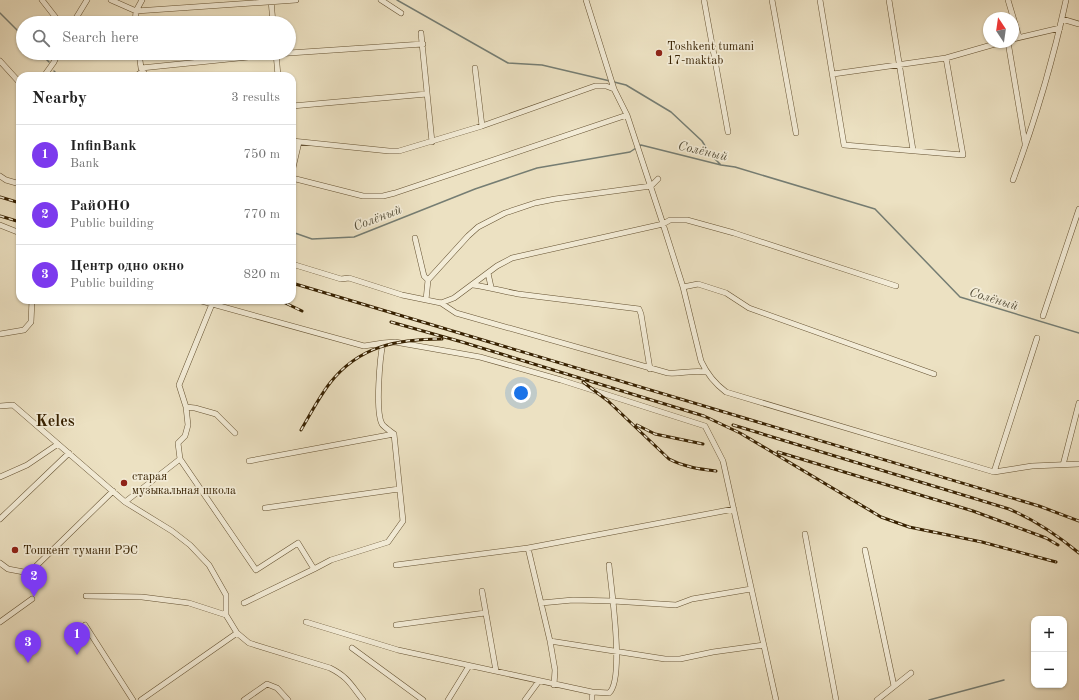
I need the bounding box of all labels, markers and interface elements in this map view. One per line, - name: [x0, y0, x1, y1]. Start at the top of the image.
- north arrow: [983, 12, 1019, 48]
- search box: [16, 16, 296, 60]
- icon: search: [30, 27, 52, 49]
- text: Search here: [62, 31, 139, 46]
- place label: Toshkent tumani 17-maktab: [667, 41, 754, 67]
- marker: Toshkent tumani 17-maktab: [654, 48, 664, 58]
- text: Nearby: [32, 90, 87, 107]
- text: 3 results: [231, 91, 280, 104]
- text: InfinBank: [70, 139, 137, 154]
- water label: Солёный: [677, 139, 729, 164]
- text: 1: [41, 148, 49, 161]
- text: 750 m: [243, 148, 280, 161]
- text: Bank: [70, 157, 99, 170]
- text: РайОНО: [70, 199, 130, 214]
- water label: Солёный: [352, 203, 404, 234]
- text: 2: [41, 208, 49, 221]
- text: 770 m: [243, 208, 280, 221]
- text: Public building: [70, 217, 154, 230]
- text: Центр одно окно: [70, 259, 184, 274]
- text: 3: [41, 268, 49, 281]
- text: 820 m: [243, 268, 280, 281]
- text: Public building: [70, 277, 154, 290]
- water label: Солёный: [968, 286, 1020, 313]
- your location: [511, 383, 531, 403]
- district label: Keles: [35, 414, 75, 430]
- place label: старая музыкальная школа: [132, 471, 236, 497]
- marker: старая музыкальная школа: [119, 478, 129, 488]
- marker: Тошкент тумани РЭС: [10, 545, 20, 555]
- place label: Тошкент тумани РЭС: [23, 545, 138, 557]
- pin: 2: [21, 564, 47, 597]
- map controls: [1031, 616, 1067, 688]
- button: +: [1031, 616, 1067, 652]
- pin: 1: [64, 622, 90, 655]
- pin: 3: [15, 630, 41, 663]
- button: −: [1031, 652, 1067, 688]

